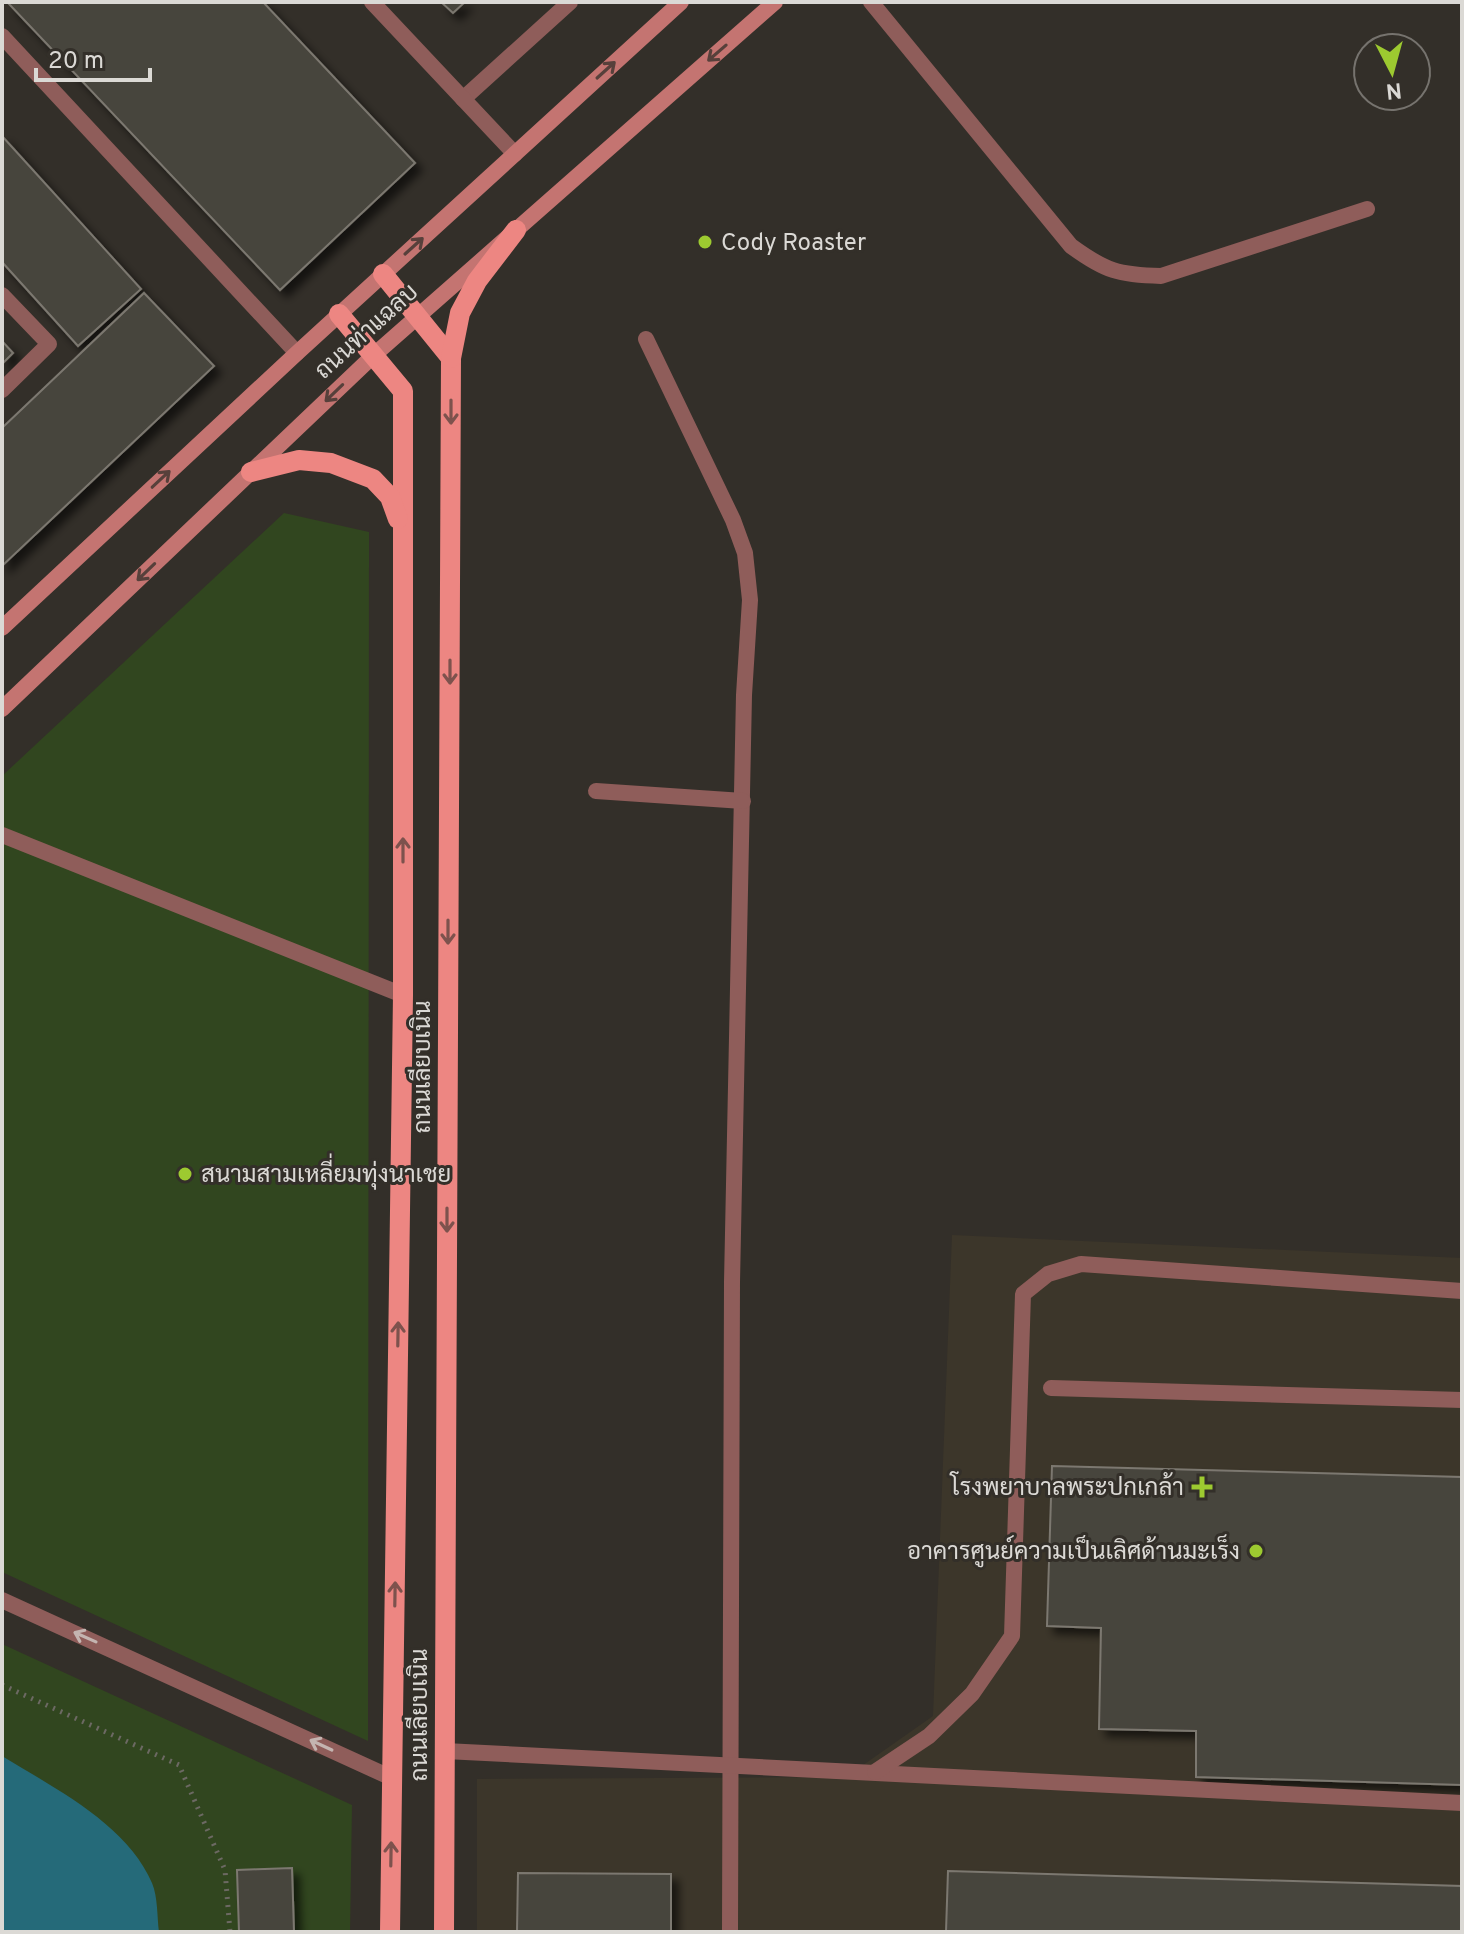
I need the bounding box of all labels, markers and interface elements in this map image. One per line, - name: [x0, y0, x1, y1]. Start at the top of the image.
- scale bar: [36, 32, 150, 82]
- north arrow: [1352, 32, 1432, 112]
- one-way arrow: [707, 44, 727, 62]
- text: 20 m: [48, 47, 104, 77]
- one-way arrow: [596, 61, 616, 80]
- text: N: [1385, 75, 1403, 104]
- place label: Cody Roaster: [721, 229, 866, 259]
- marker: Cody Roaster: [696, 233, 714, 251]
- one-way arrow: [404, 236, 424, 255]
- street label: ถนนท่าแฉลบ: [309, 277, 425, 387]
- one-way arrow: [325, 383, 344, 402]
- one-way arrow: [443, 398, 459, 425]
- one-way arrow: [151, 470, 170, 489]
- one-way arrow: [136, 563, 156, 581]
- one-way arrow: [442, 658, 458, 685]
- one-way arrow: [395, 837, 411, 864]
- one-way arrow: [441, 918, 456, 945]
- street label: ถนนเลียบเนิน: [407, 1000, 439, 1134]
- place label: สนามสามเหลี่ยมทุ่งนาเชย: [201, 1153, 451, 1191]
- marker: สนามสามเหลี่ยมทุ่งนาเชย: [176, 1165, 194, 1183]
- one-way arrow: [439, 1206, 455, 1233]
- one-way arrow: [390, 1321, 406, 1348]
- place label: โรงพยาบาลพระปกเกล้า: [949, 1471, 1184, 1504]
- marker: โรงพยาบาลพระปกเกล้า: [1191, 1476, 1213, 1498]
- place label: อาคารศูนย์ความเป็นเลิศด้านมะเร็ง: [907, 1534, 1240, 1568]
- marker: อาคารศูนย์ความเป็นเลิศด้านมะเร็ง: [1247, 1542, 1265, 1560]
- one-way arrow: [387, 1581, 403, 1608]
- one-way arrow: [73, 1629, 97, 1644]
- street label: ถนนเลียบเนิน: [404, 1648, 436, 1782]
- one-way arrow: [310, 1737, 334, 1752]
- one-way arrow: [383, 1841, 399, 1868]

